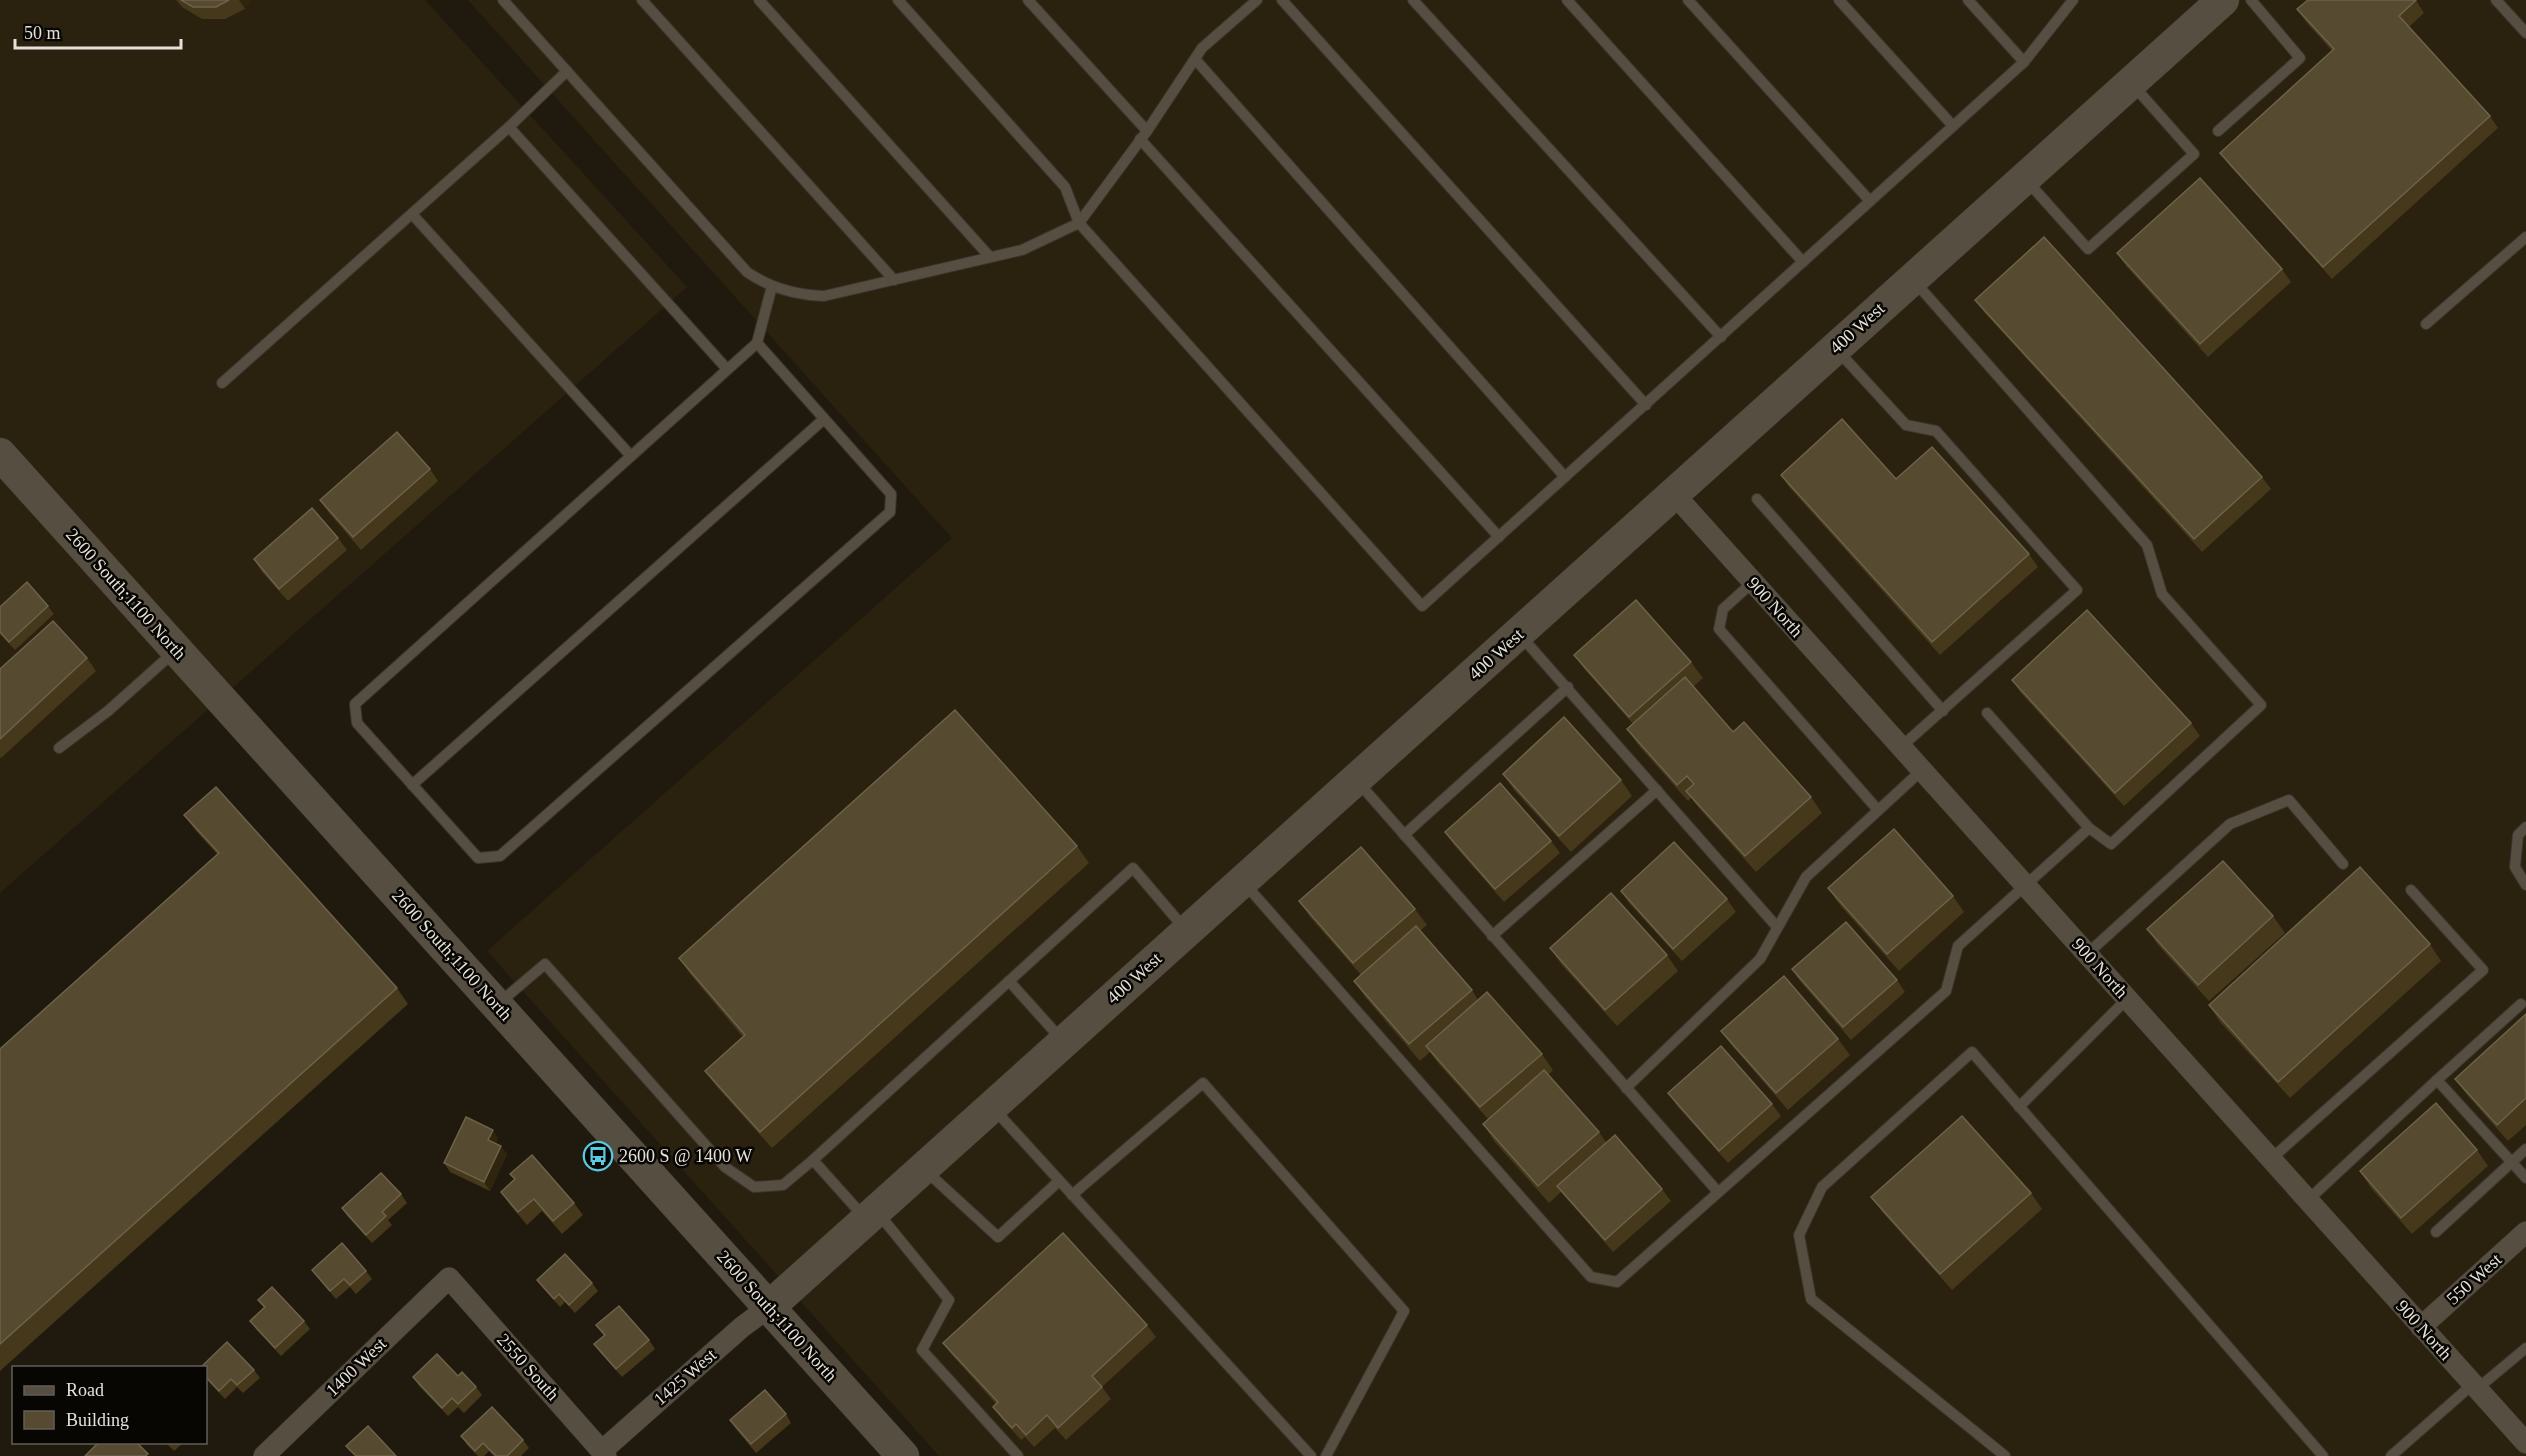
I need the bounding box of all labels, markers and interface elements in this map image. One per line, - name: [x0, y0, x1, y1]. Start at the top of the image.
- scale bar: [15, 12, 182, 50]
- text: 50 m: [24, 23, 61, 43]
- street label: 400 West: [1826, 298, 1888, 358]
- street label: 2600 South;1100 North: [62, 524, 190, 664]
- street label: 900 North: [1743, 573, 1807, 641]
- street label: 400 West: [1465, 624, 1527, 684]
- street label: 2600 South;1100 North: [388, 885, 516, 1025]
- street label: 900 North: [2068, 934, 2132, 1002]
- street label: 400 West: [1103, 948, 1165, 1008]
- bus stop icon: 2600 S @ 1400 W: [582, 1140, 614, 1172]
- place label: 2600 S @ 1400 W: [619, 1146, 752, 1166]
- street label: 2600 South;1100 North: [713, 1246, 841, 1386]
- street label: 550 West: [2443, 1249, 2505, 1309]
- street label: 900 North: [2392, 1296, 2456, 1364]
- street label: 2550 South: [493, 1330, 563, 1404]
- street label: 1400 West: [322, 1334, 390, 1400]
- street label: 1425 West: [650, 1345, 720, 1409]
- legend: [12, 1366, 207, 1444]
- text: Road: [66, 1380, 104, 1400]
- text: Building: [66, 1410, 129, 1430]

